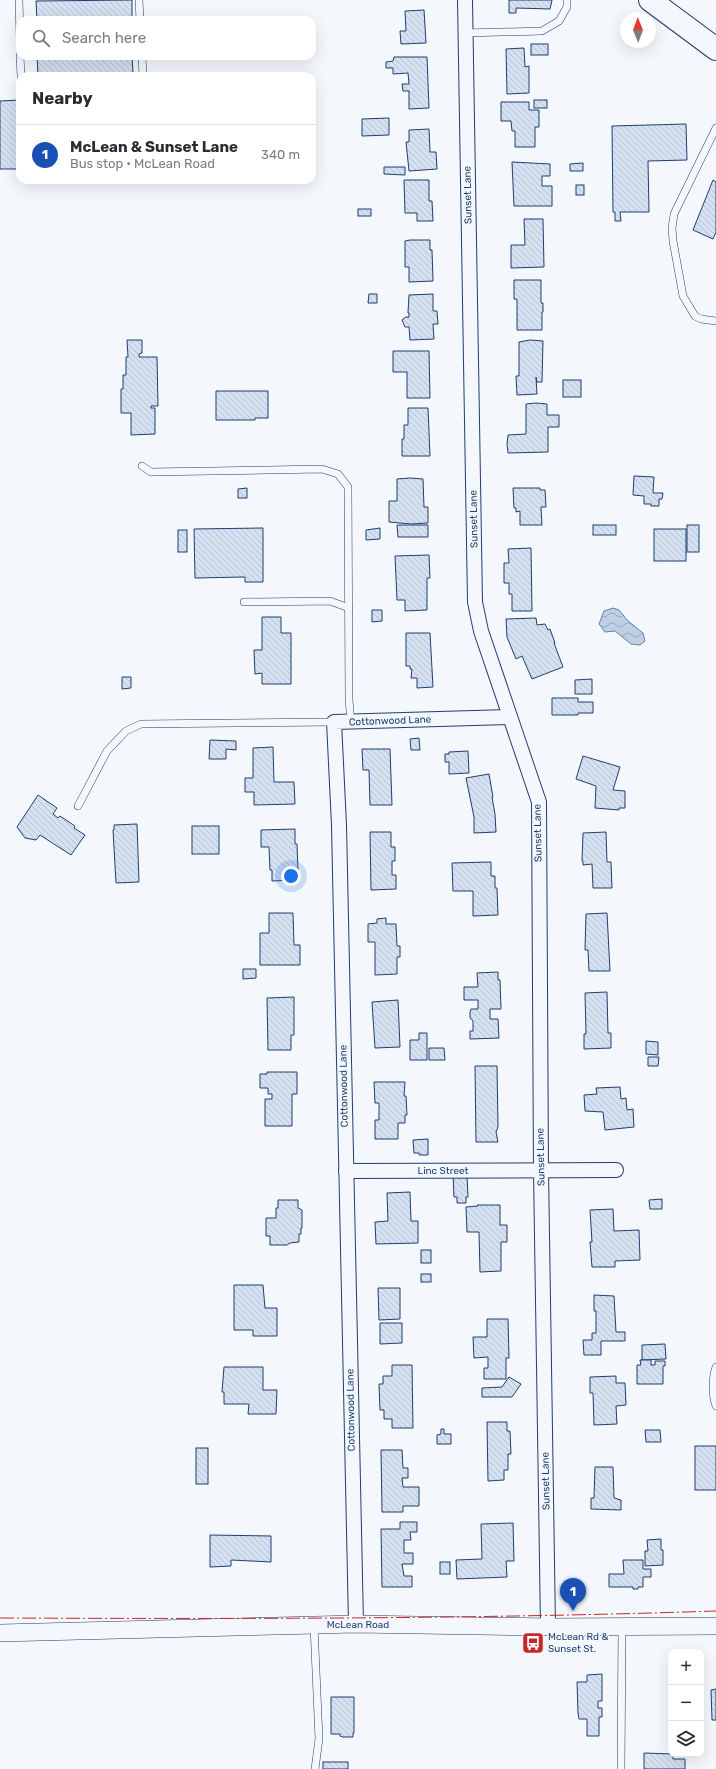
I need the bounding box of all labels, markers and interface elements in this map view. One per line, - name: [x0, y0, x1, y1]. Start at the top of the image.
- north arrow: [620, 12, 656, 48]
- search box: [16, 16, 316, 60]
- icon: search: [30, 27, 52, 49]
- text: Search here: [62, 29, 146, 47]
- text: Nearby: [32, 88, 93, 108]
- text: McLean & Sunset Lane: [70, 138, 238, 156]
- text: 1: [42, 147, 48, 162]
- text: 340 m: [261, 147, 300, 162]
- text: Bus stop · McLean Road: [70, 156, 215, 171]
- street label: Sunset Lane: [461, 165, 475, 224]
- street label: Sunset Lane: [467, 489, 481, 548]
- street label: Cottonwood Lane: [349, 714, 432, 728]
- street label: Sunset Lane: [531, 803, 545, 862]
- your location: [281, 866, 301, 886]
- street label: Cottonwood Lane: [337, 1044, 351, 1127]
- street label: Sunset Lane: [534, 1127, 548, 1186]
- street label: Linc Street: [418, 1165, 469, 1177]
- street label: Cottonwood Lane: [344, 1368, 358, 1451]
- street label: Sunset Lane: [539, 1451, 553, 1510]
- pin: 1: [560, 1578, 586, 1611]
- street label: McLean Road: [327, 1619, 389, 1631]
- bus stop icon: McLean Rd & Sunset St.: [520, 1630, 546, 1656]
- place label: McLean Rd & Sunset St.: [548, 1631, 609, 1655]
- map controls: [668, 1649, 704, 1757]
- button: +: [668, 1649, 704, 1685]
- button: −: [668, 1685, 704, 1721]
- button: layers: [668, 1721, 704, 1757]

